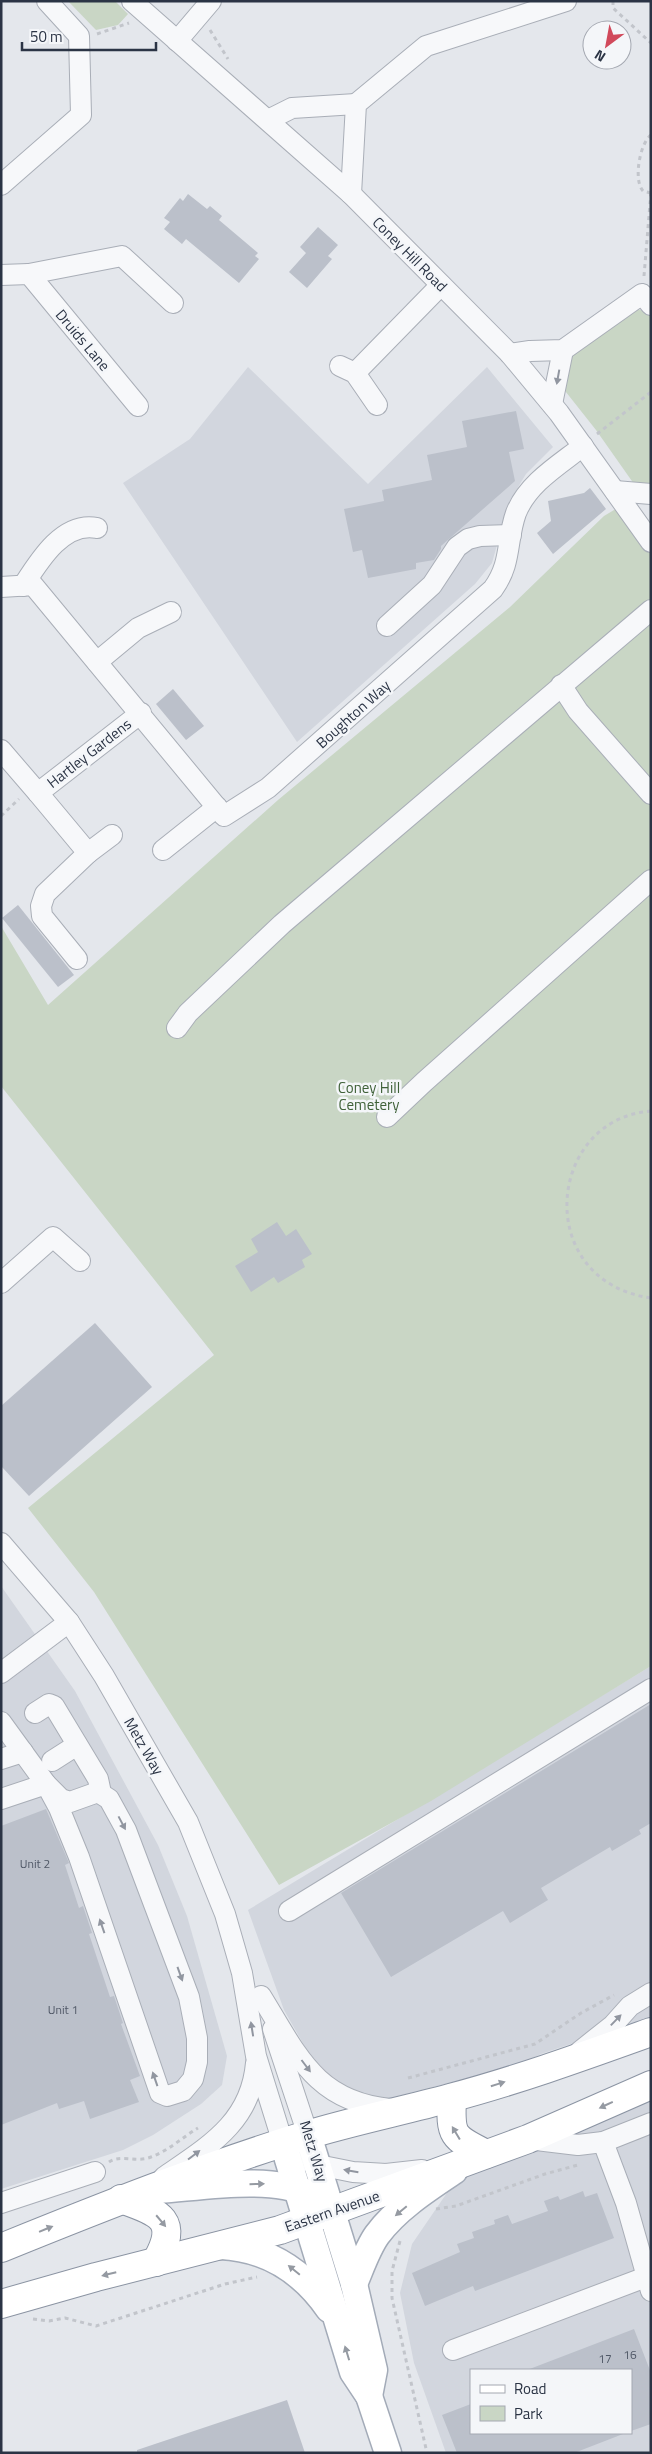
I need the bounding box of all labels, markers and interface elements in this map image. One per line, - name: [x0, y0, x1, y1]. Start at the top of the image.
- scale bar: [22, 20, 156, 52]
- north arrow: [582, 20, 632, 70]
- text: 50 m: [30, 25, 63, 48]
- text: N: [590, 45, 610, 68]
- street label: Coney Hill Road: [367, 211, 453, 297]
- street label: Druids Lane: [50, 304, 116, 376]
- one-way arrow: [554, 370, 562, 386]
- street label: Boughton Way: [311, 674, 395, 754]
- street label: Hartley Gardens: [42, 713, 136, 793]
- park label: Coney Hill Cemetery: [338, 1076, 400, 1116]
- street label: Metz Way: [118, 1713, 170, 1779]
- one-way arrow: [118, 1815, 126, 1830]
- house number: Unit 2: [20, 1854, 50, 1873]
- one-way arrow: [98, 1918, 105, 1933]
- one-way arrow: [176, 1967, 184, 1982]
- house number: Unit 1: [48, 2000, 78, 2019]
- one-way arrow: [610, 2015, 622, 2027]
- one-way arrow: [247, 2020, 255, 2036]
- one-way arrow: [301, 2059, 311, 2073]
- one-way arrow: [151, 2072, 158, 2087]
- one-way arrow: [491, 2079, 506, 2087]
- one-way arrow: [599, 2102, 613, 2110]
- street label: Metz Way: [294, 2117, 334, 2185]
- one-way arrow: [452, 2126, 461, 2140]
- one-way arrow: [187, 2150, 201, 2160]
- one-way arrow: [342, 2167, 358, 2175]
- one-way arrow: [249, 2180, 265, 2188]
- street label: Eastern Avenue: [281, 2184, 383, 2238]
- one-way arrow: [395, 2205, 407, 2217]
- one-way arrow: [155, 2214, 167, 2226]
- one-way arrow: [39, 2225, 53, 2233]
- one-way arrow: [287, 2265, 300, 2276]
- one-way arrow: [101, 2270, 116, 2278]
- one-way arrow: [342, 2345, 350, 2360]
- house number: 16: [623, 2345, 637, 2364]
- house number: 17: [598, 2349, 612, 2368]
- legend: [470, 2369, 632, 2434]
- text: Road: [514, 2377, 546, 2400]
- text: Park: [514, 2402, 543, 2425]

